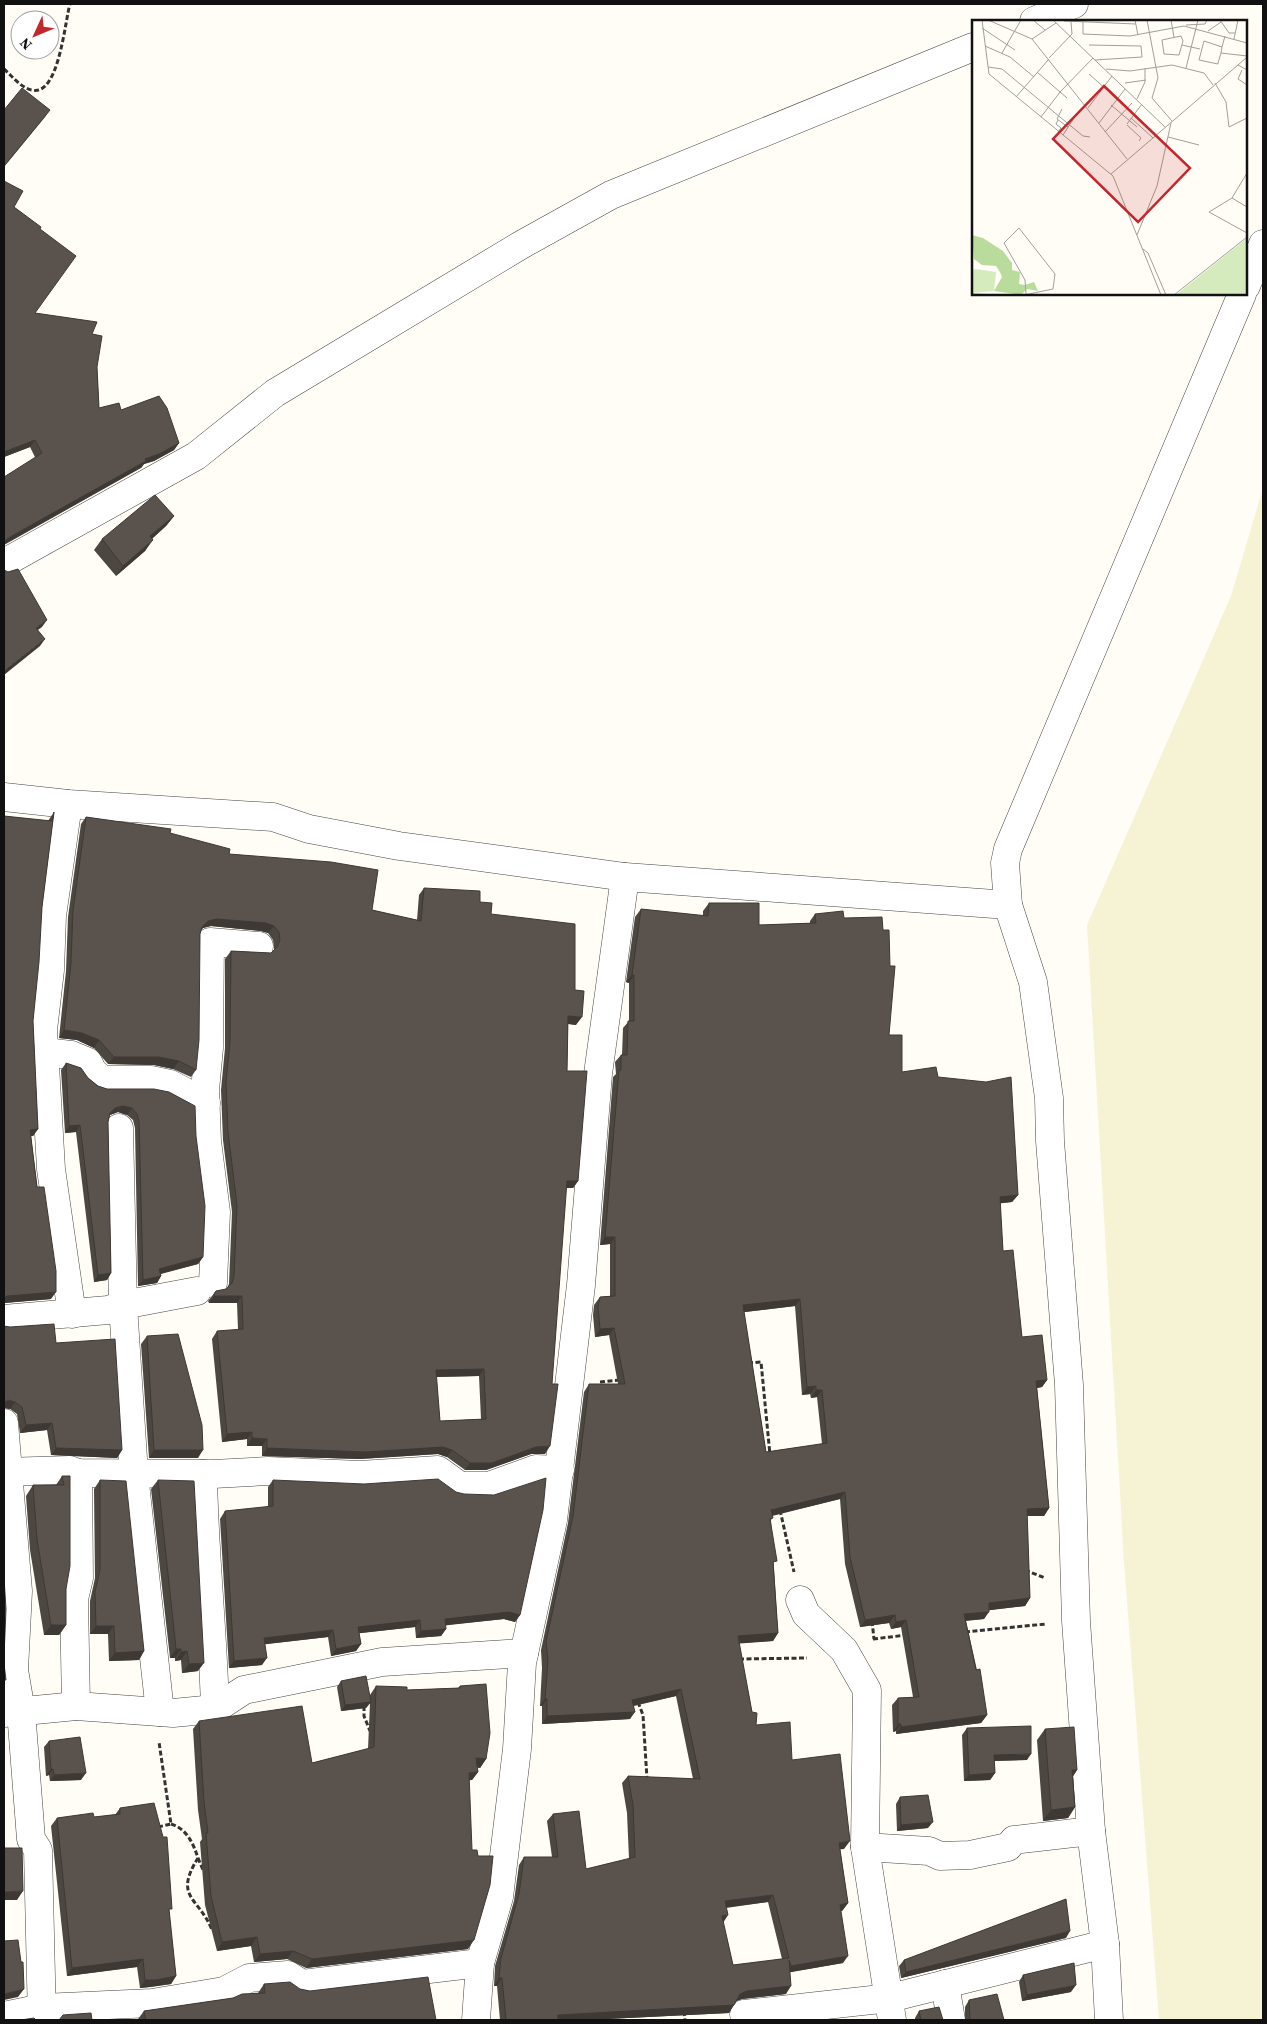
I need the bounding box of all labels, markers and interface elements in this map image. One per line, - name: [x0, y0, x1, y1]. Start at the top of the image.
- north arrow: [10, 10, 60, 60]
- inset map: [972, 20, 1247, 295]
- text: N: [15, 33, 36, 55]

